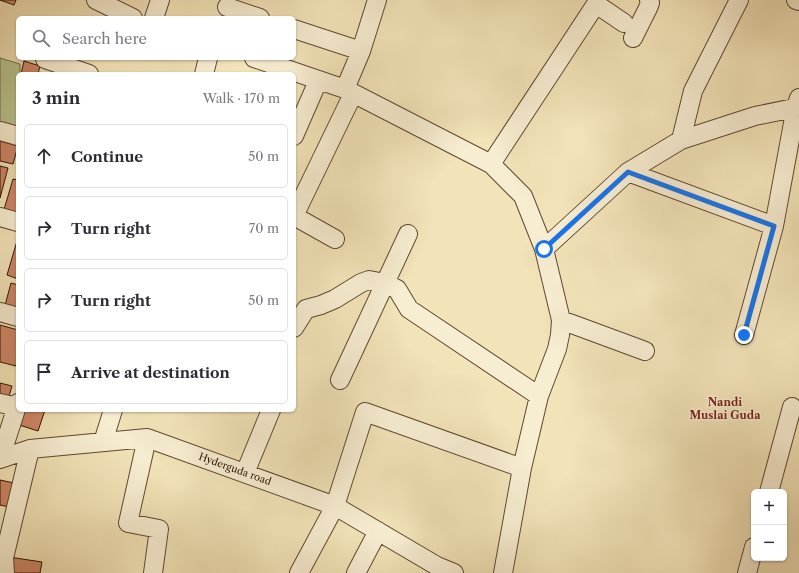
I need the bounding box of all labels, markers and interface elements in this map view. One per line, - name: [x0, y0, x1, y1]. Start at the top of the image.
- search box: [16, 16, 296, 60]
- icon: search: [30, 27, 52, 49]
- text: Search here: [62, 29, 147, 48]
- text: 3 min: [32, 88, 81, 108]
- text: Walk · 170 m: [203, 90, 280, 106]
- icon: ahead: [33, 145, 55, 167]
- text: Continue: [71, 147, 143, 166]
- text: 50 m: [248, 148, 279, 164]
- icon: right: [33, 217, 55, 239]
- text: Turn right: [71, 219, 151, 238]
- text: 70 m: [249, 220, 279, 236]
- route start: [535, 240, 553, 258]
- icon: right: [33, 289, 55, 311]
- text: Turn right: [71, 291, 151, 310]
- text: 50 m: [248, 292, 279, 308]
- route end: [735, 326, 753, 344]
- icon: arrive: [33, 361, 55, 383]
- text: Arrive at destination: [71, 363, 230, 382]
- district label: Nandi Muslai Guda: [689, 395, 761, 422]
- street label: Hyderguda road: [197, 450, 273, 488]
- map controls: [751, 489, 787, 561]
- button: +: [751, 489, 787, 525]
- button: −: [751, 525, 787, 561]

